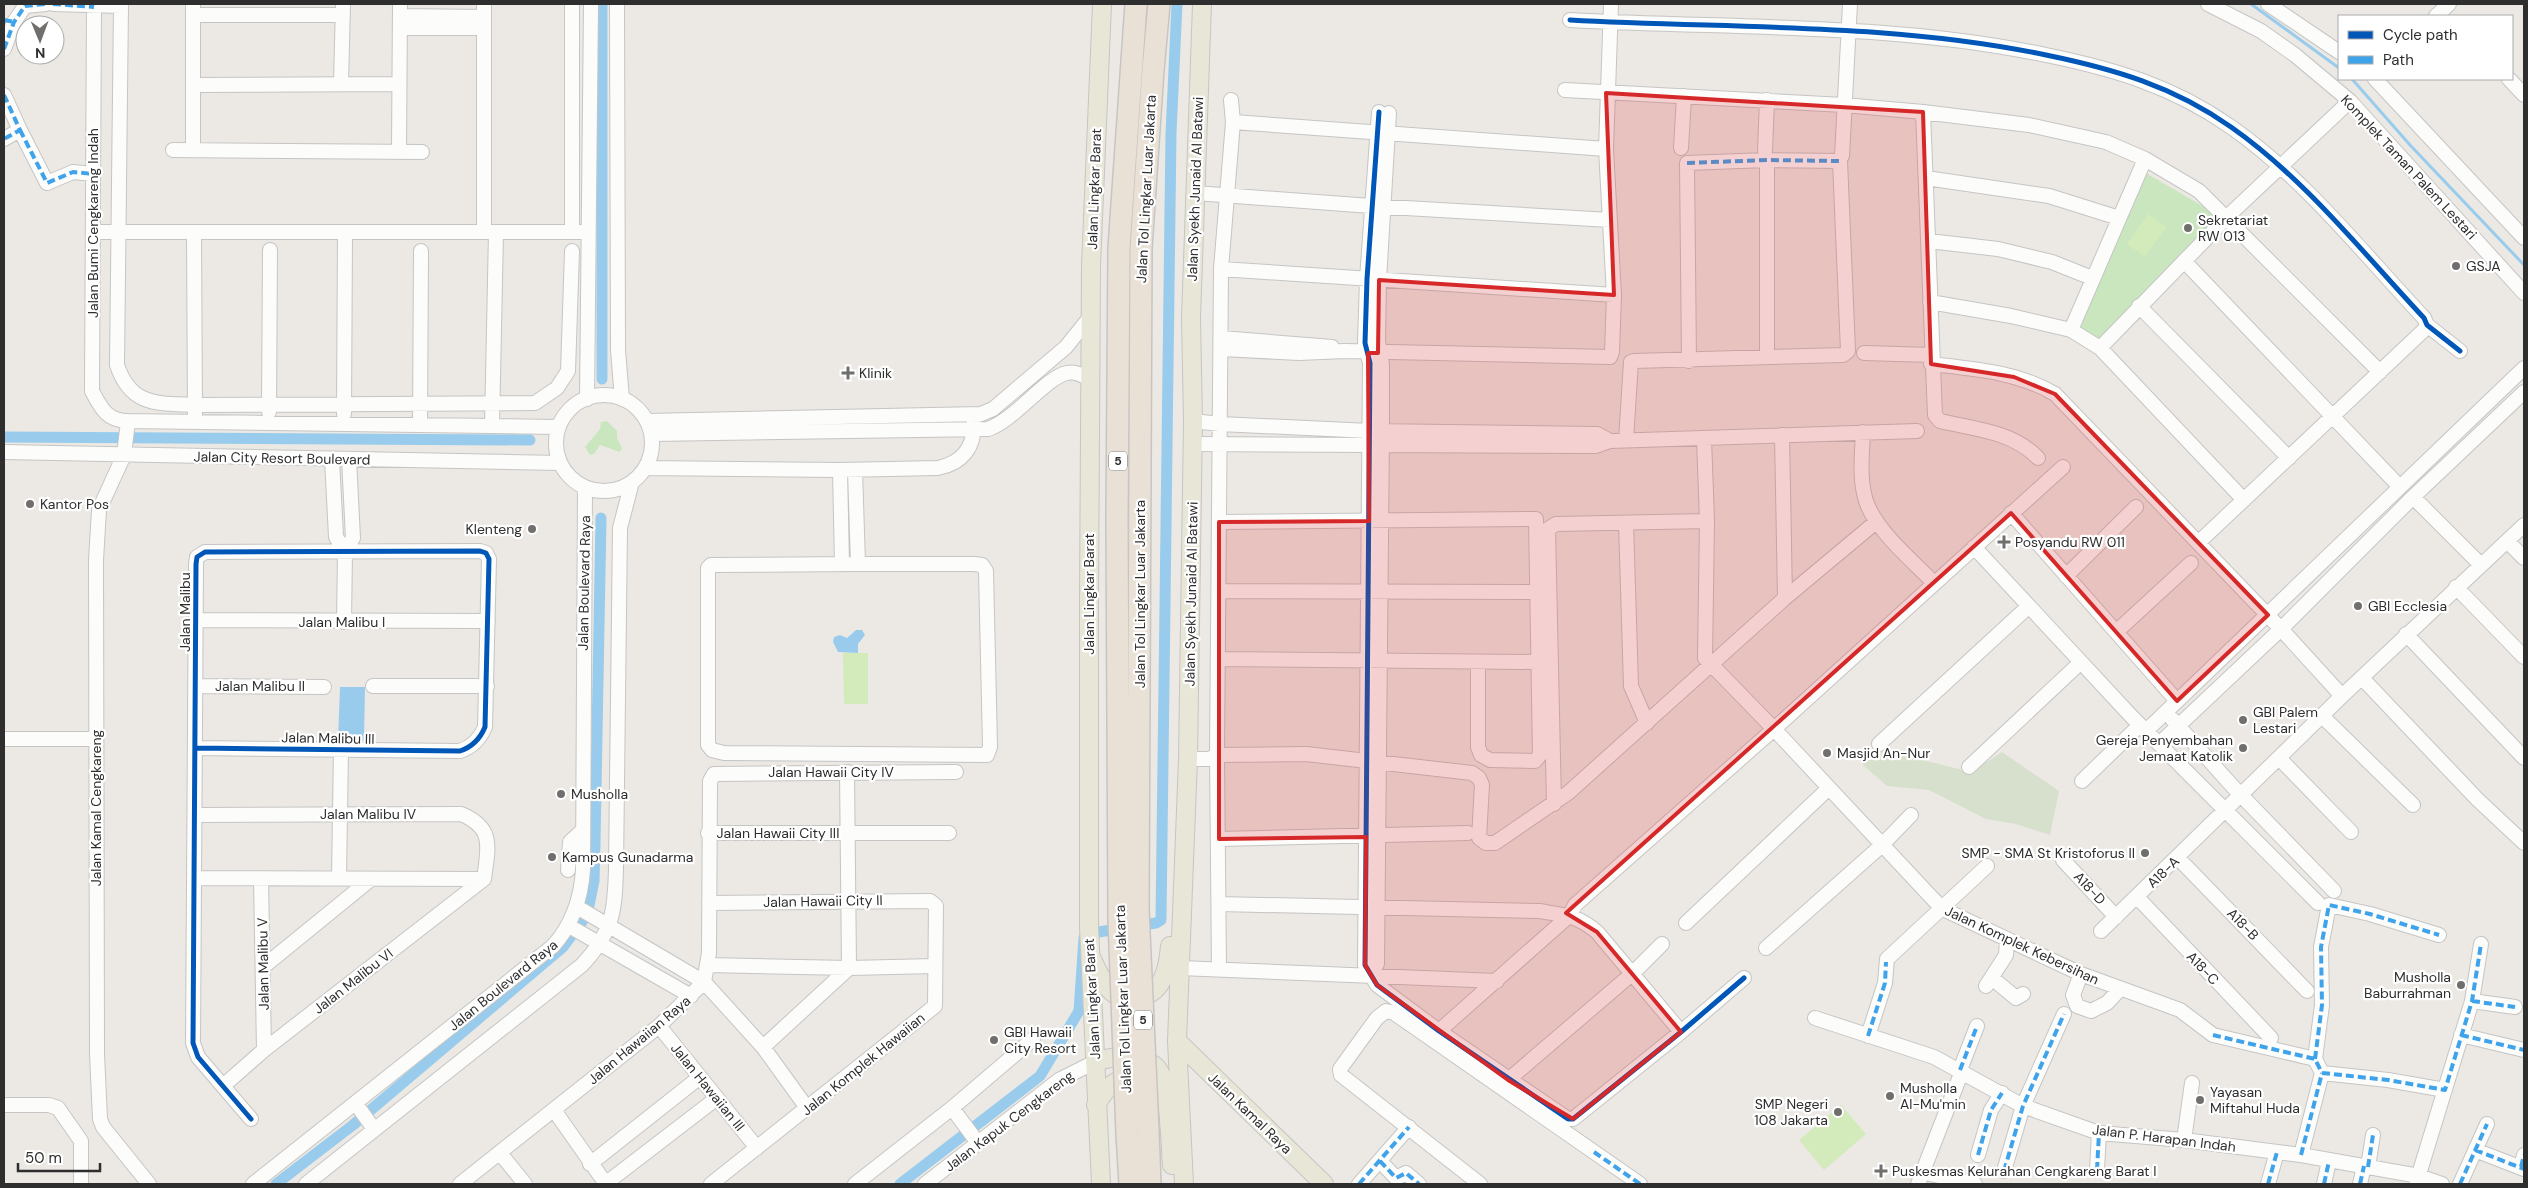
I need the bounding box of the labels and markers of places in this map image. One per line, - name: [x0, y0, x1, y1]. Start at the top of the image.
- place label: Sekretariat RW 013: [2198, 211, 2268, 245]
- marker: Sekretariat RW 013: [2182, 222, 2194, 234]
- place label: GSJA: [2466, 257, 2501, 275]
- marker: GSJA: [2450, 260, 2462, 272]
- place label: Klinik: [859, 364, 892, 382]
- marker: Klinik: [841, 366, 855, 380]
- place label: Kantor Pos: [40, 495, 109, 513]
- marker: Kantor Pos: [24, 498, 36, 510]
- place label: Klenteng: [466, 520, 522, 538]
- marker: Klenteng: [526, 523, 538, 535]
- place label: Posyandu RW 011: [2015, 533, 2125, 551]
- marker: Posyandu RW 011: [1997, 535, 2011, 549]
- place label: GBI Ecclesia: [2368, 597, 2447, 615]
- marker: GBI Ecclesia: [2352, 600, 2364, 612]
- place label: GBI Palem Lestari: [2253, 703, 2318, 737]
- marker: GBI Palem Lestari: [2237, 714, 2249, 726]
- place label: Gereja Penyembahan Jemaat Katolik: [2096, 731, 2233, 765]
- marker: Gereja Penyembahan Jemaat Katolik: [2237, 742, 2249, 754]
- place label: Masjid An-Nur: [1837, 744, 1930, 762]
- marker: Masjid An-Nur: [1821, 747, 1833, 759]
- place label: Musholla: [571, 785, 628, 803]
- marker: Musholla: [555, 788, 567, 800]
- place label: SMP - SMA St Kristoforus II: [1961, 844, 2135, 862]
- marker: SMP - SMA St Kristoforus II: [2139, 847, 2151, 859]
- place label: Kampus Gunadarma: [562, 848, 693, 866]
- marker: Kampus Gunadarma: [546, 851, 558, 863]
- place label: Musholla Baburrahman: [2364, 968, 2451, 1002]
- marker: Musholla Baburrahman: [2455, 979, 2467, 991]
- place label: GBI Hawaii City Resort: [1004, 1023, 1076, 1057]
- marker: GBI Hawaii City Resort: [988, 1034, 1000, 1046]
- place label: Musholla Al-Mu'min: [1900, 1079, 1966, 1113]
- place label: Yayasan Miftahul Huda: [2210, 1083, 2300, 1117]
- marker: Musholla Al-Mu'min: [1884, 1090, 1896, 1102]
- marker: Yayasan Miftahul Huda: [2194, 1094, 2206, 1106]
- place label: SMP Negeri 108 Jakarta: [1754, 1095, 1828, 1129]
- marker: SMP Negeri 108 Jakarta: [1832, 1106, 1844, 1118]
- place label: Puskesmas Kelurahan Cengkareng Barat I: [1892, 1162, 2157, 1180]
- marker: Puskesmas Kelurahan Cengkareng Barat I: [1874, 1164, 1888, 1178]

